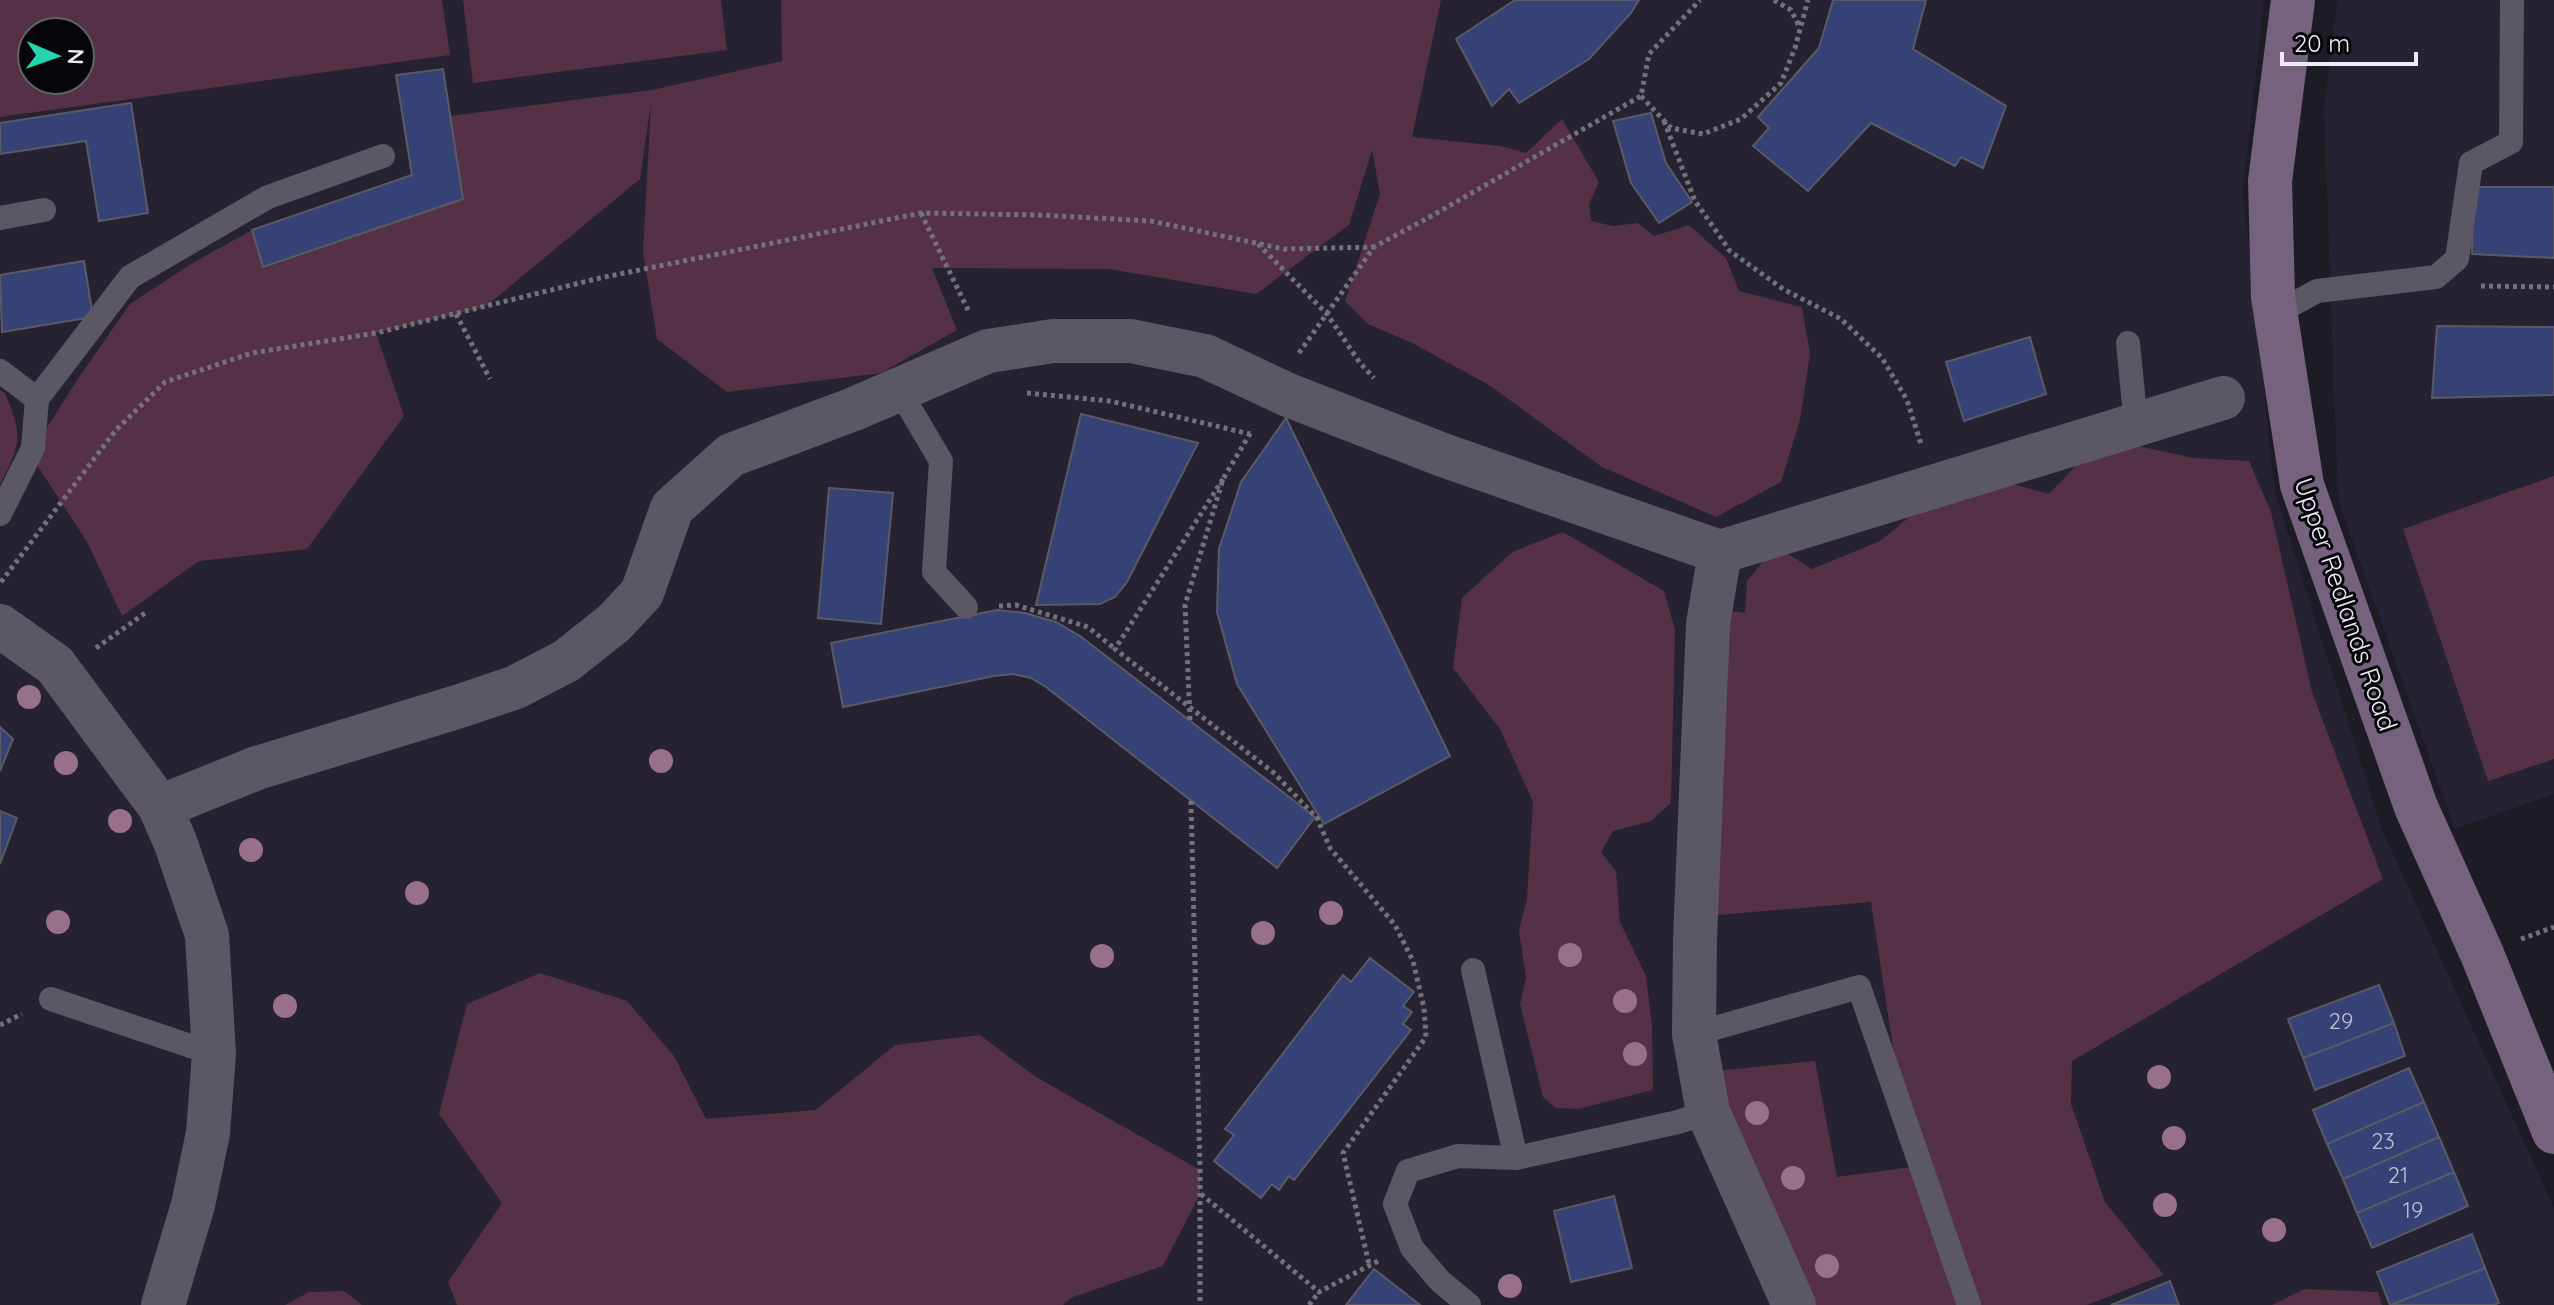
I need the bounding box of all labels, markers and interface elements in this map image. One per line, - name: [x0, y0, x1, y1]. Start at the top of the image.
- north arrow: [16, 16, 96, 96]
- scale bar: [2282, 16, 2416, 66]
- text: 20 m: [2294, 28, 2350, 58]
- text: N: [62, 48, 90, 65]
- street label: Upper Redlands Road: [2287, 473, 2405, 735]
- house number: 29: [2329, 1007, 2353, 1035]
- house number: 23: [2371, 1127, 2395, 1155]
- house number: 21: [2388, 1161, 2408, 1189]
- house number: 19: [2403, 1196, 2423, 1224]

